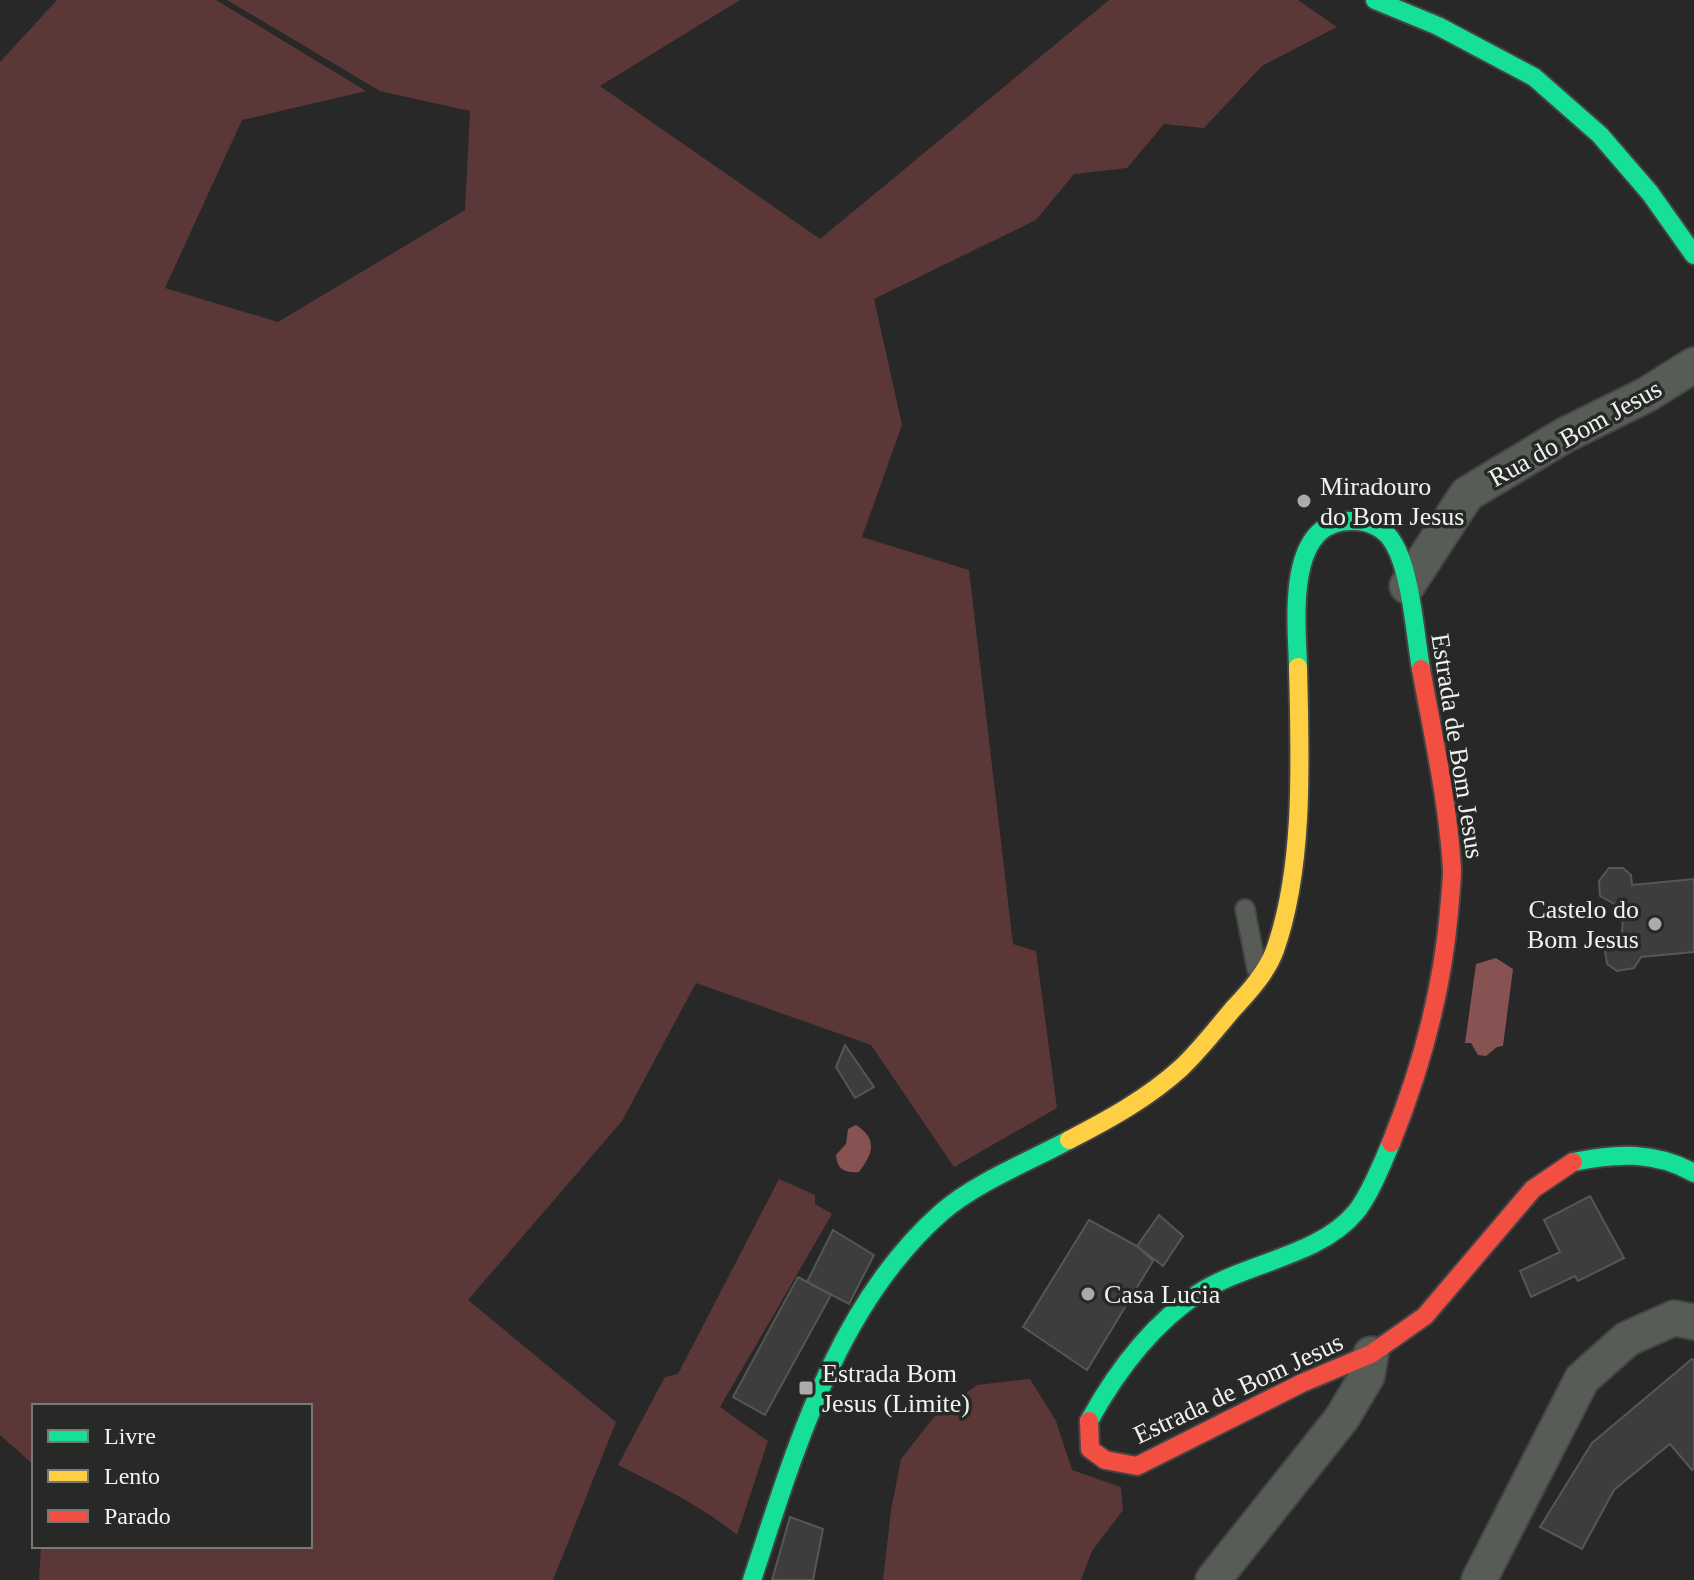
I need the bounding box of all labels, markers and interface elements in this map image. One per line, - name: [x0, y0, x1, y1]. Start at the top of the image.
- street label: Rua do Bom Jesus: [1484, 374, 1667, 493]
- place label: Miradouro do Bom Jesus: [1320, 472, 1464, 531]
- marker: Miradouro do Bom Jesus: [1295, 492, 1313, 510]
- street label: Estrada de Bom Jesus: [1425, 631, 1490, 861]
- place label: Castelo do Bom Jesus: [1527, 895, 1639, 954]
- marker: Castelo do Bom Jesus: [1646, 915, 1664, 933]
- place label: Casa Lucia: [1104, 1280, 1221, 1309]
- marker: Casa Lucia: [1079, 1285, 1097, 1303]
- street label: Estrada de Bom Jesus: [1129, 1327, 1347, 1450]
- place label: Estrada Bom Jesus (Limite): [822, 1359, 970, 1418]
- marker: Estrada Bom Jesus (Limite): [797, 1379, 815, 1397]
- legend: [32, 1404, 312, 1548]
- text: Livre: [104, 1423, 156, 1449]
- text: Lento: [104, 1463, 160, 1489]
- text: Parado: [104, 1503, 171, 1529]

